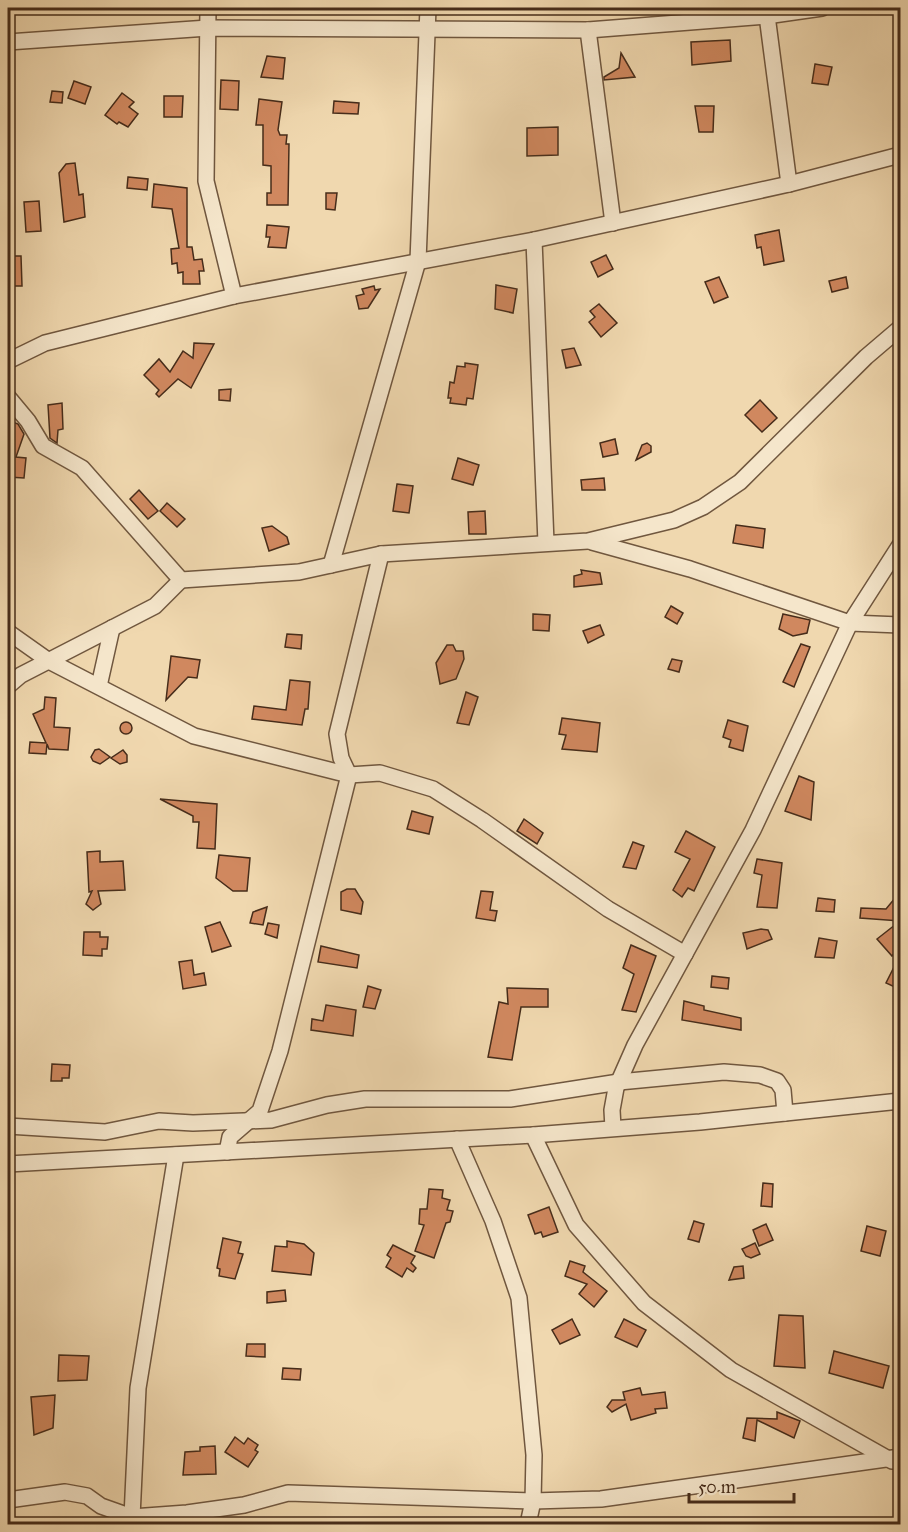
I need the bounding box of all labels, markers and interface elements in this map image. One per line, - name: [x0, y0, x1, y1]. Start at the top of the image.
- scale bar: [689, 1466, 794, 1504]
- text: 50 m: [698, 1476, 736, 1498]

